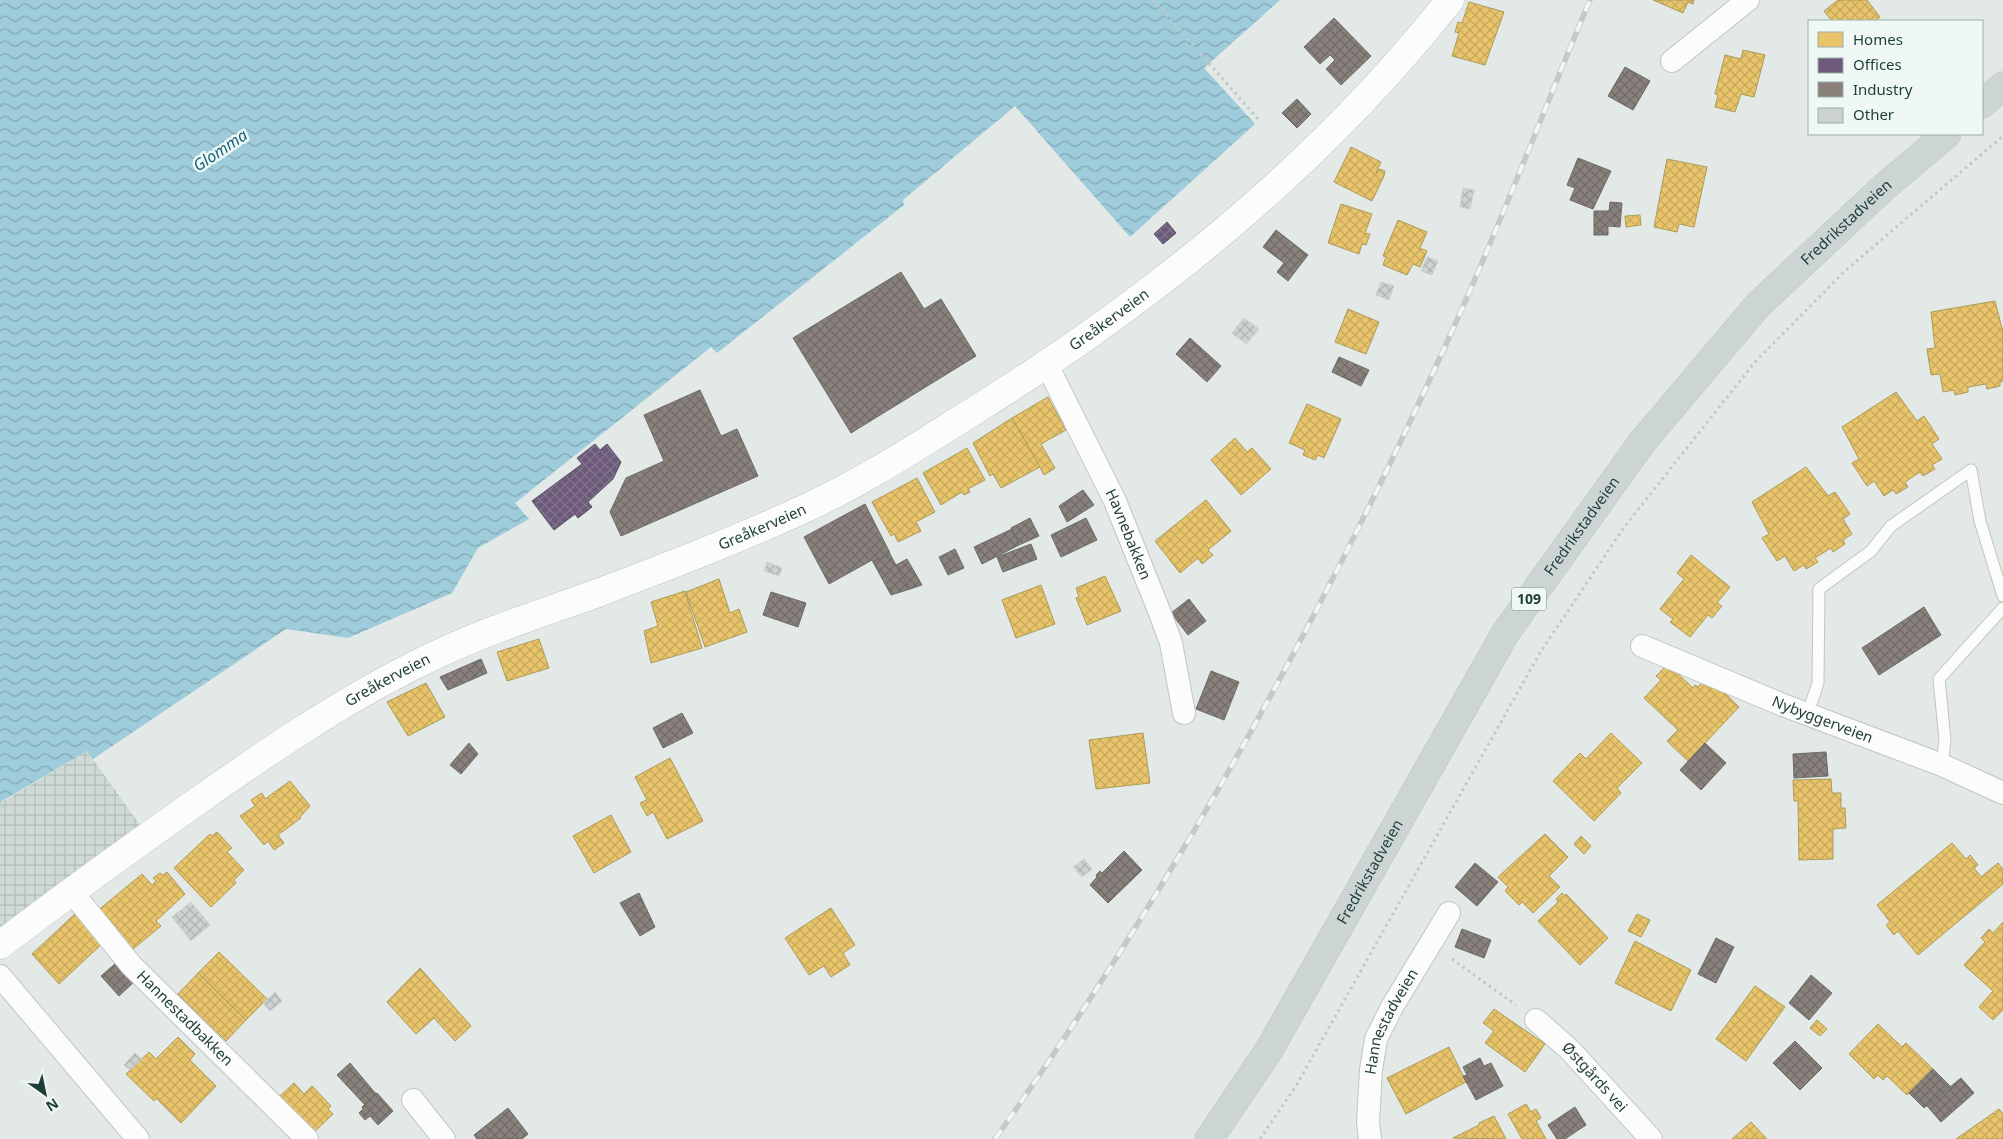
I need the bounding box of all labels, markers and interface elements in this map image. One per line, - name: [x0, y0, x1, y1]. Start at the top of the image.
- legend: [1808, 20, 1983, 135]
- text: Homes: [1853, 29, 1903, 49]
- text: Offices: [1853, 54, 1902, 74]
- text: Industry: [1853, 79, 1913, 99]
- text: Other: [1853, 104, 1894, 124]
- water label: Glomma: [189, 124, 251, 176]
- street label: Fredrikstadveien: [1796, 174, 1895, 269]
- street label: Greåkerveien: [1065, 283, 1153, 355]
- street label: Fredrikstadveien: [1539, 472, 1623, 579]
- street label: Havnebakken: [1101, 485, 1157, 582]
- street label: Greåkerveien: [715, 498, 809, 554]
- road number: 109: [1512, 588, 1546, 610]
- street label: Greåkerveien: [341, 648, 433, 710]
- street label: Nybyggerveien: [1769, 691, 1876, 747]
- street label: Fredrikstadveien: [1331, 815, 1407, 928]
- street label: Hannestadbakken: [133, 965, 238, 1070]
- street label: Hannestadveien: [1359, 965, 1422, 1076]
- street label: Østgårds vei: [1558, 1037, 1632, 1116]
- north arrow: [20, 1069, 70, 1119]
- text: N: [42, 1094, 62, 1116]

